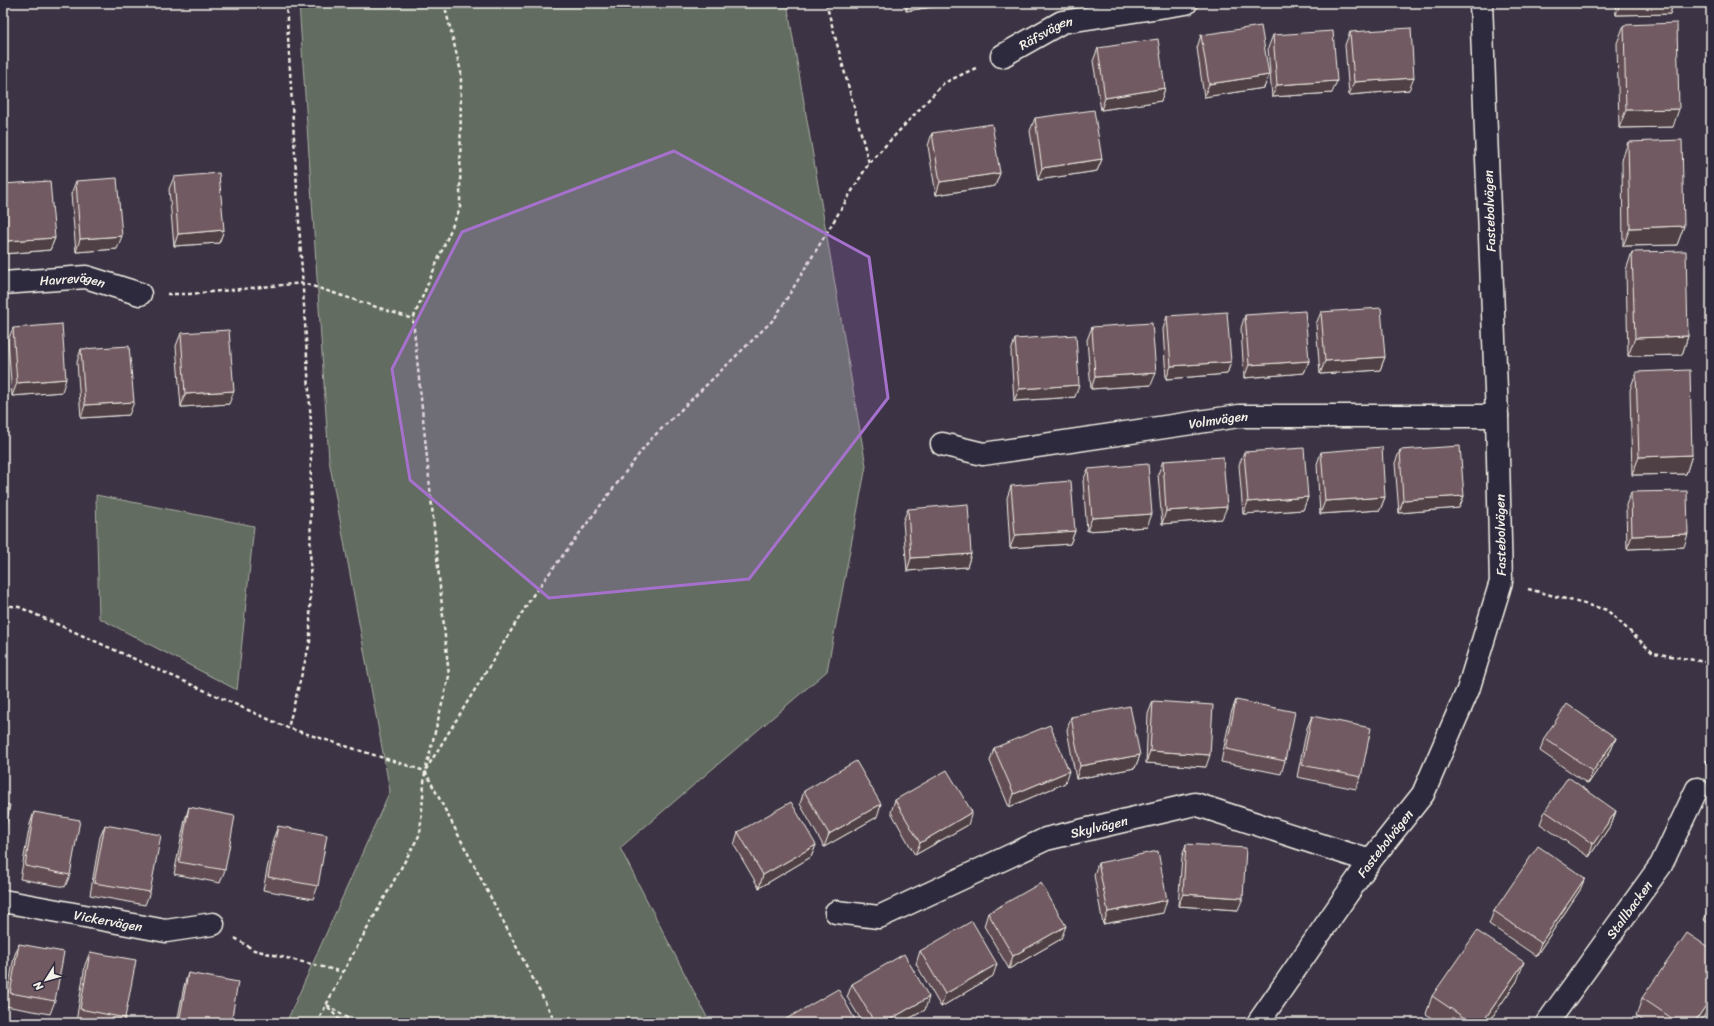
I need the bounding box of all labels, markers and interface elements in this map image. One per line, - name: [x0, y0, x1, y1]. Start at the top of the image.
- street label: Räfsvägen: [1014, 10, 1074, 56]
- street label: Fastebolvägen: [1477, 170, 1502, 252]
- street label: Havrevägen: [39, 266, 108, 294]
- street label: Volmvägen: [1187, 405, 1248, 435]
- street label: Fastebolvägen: [1488, 494, 1513, 576]
- street label: Fastebolvägen: [1351, 804, 1419, 883]
- street label: Skylvägen: [1068, 809, 1130, 845]
- street label: Stallbacken: [1600, 875, 1659, 944]
- street label: Vickervägen: [72, 903, 144, 938]
- north arrow: [26, 960, 66, 1000]
- text: N: [28, 977, 49, 995]

